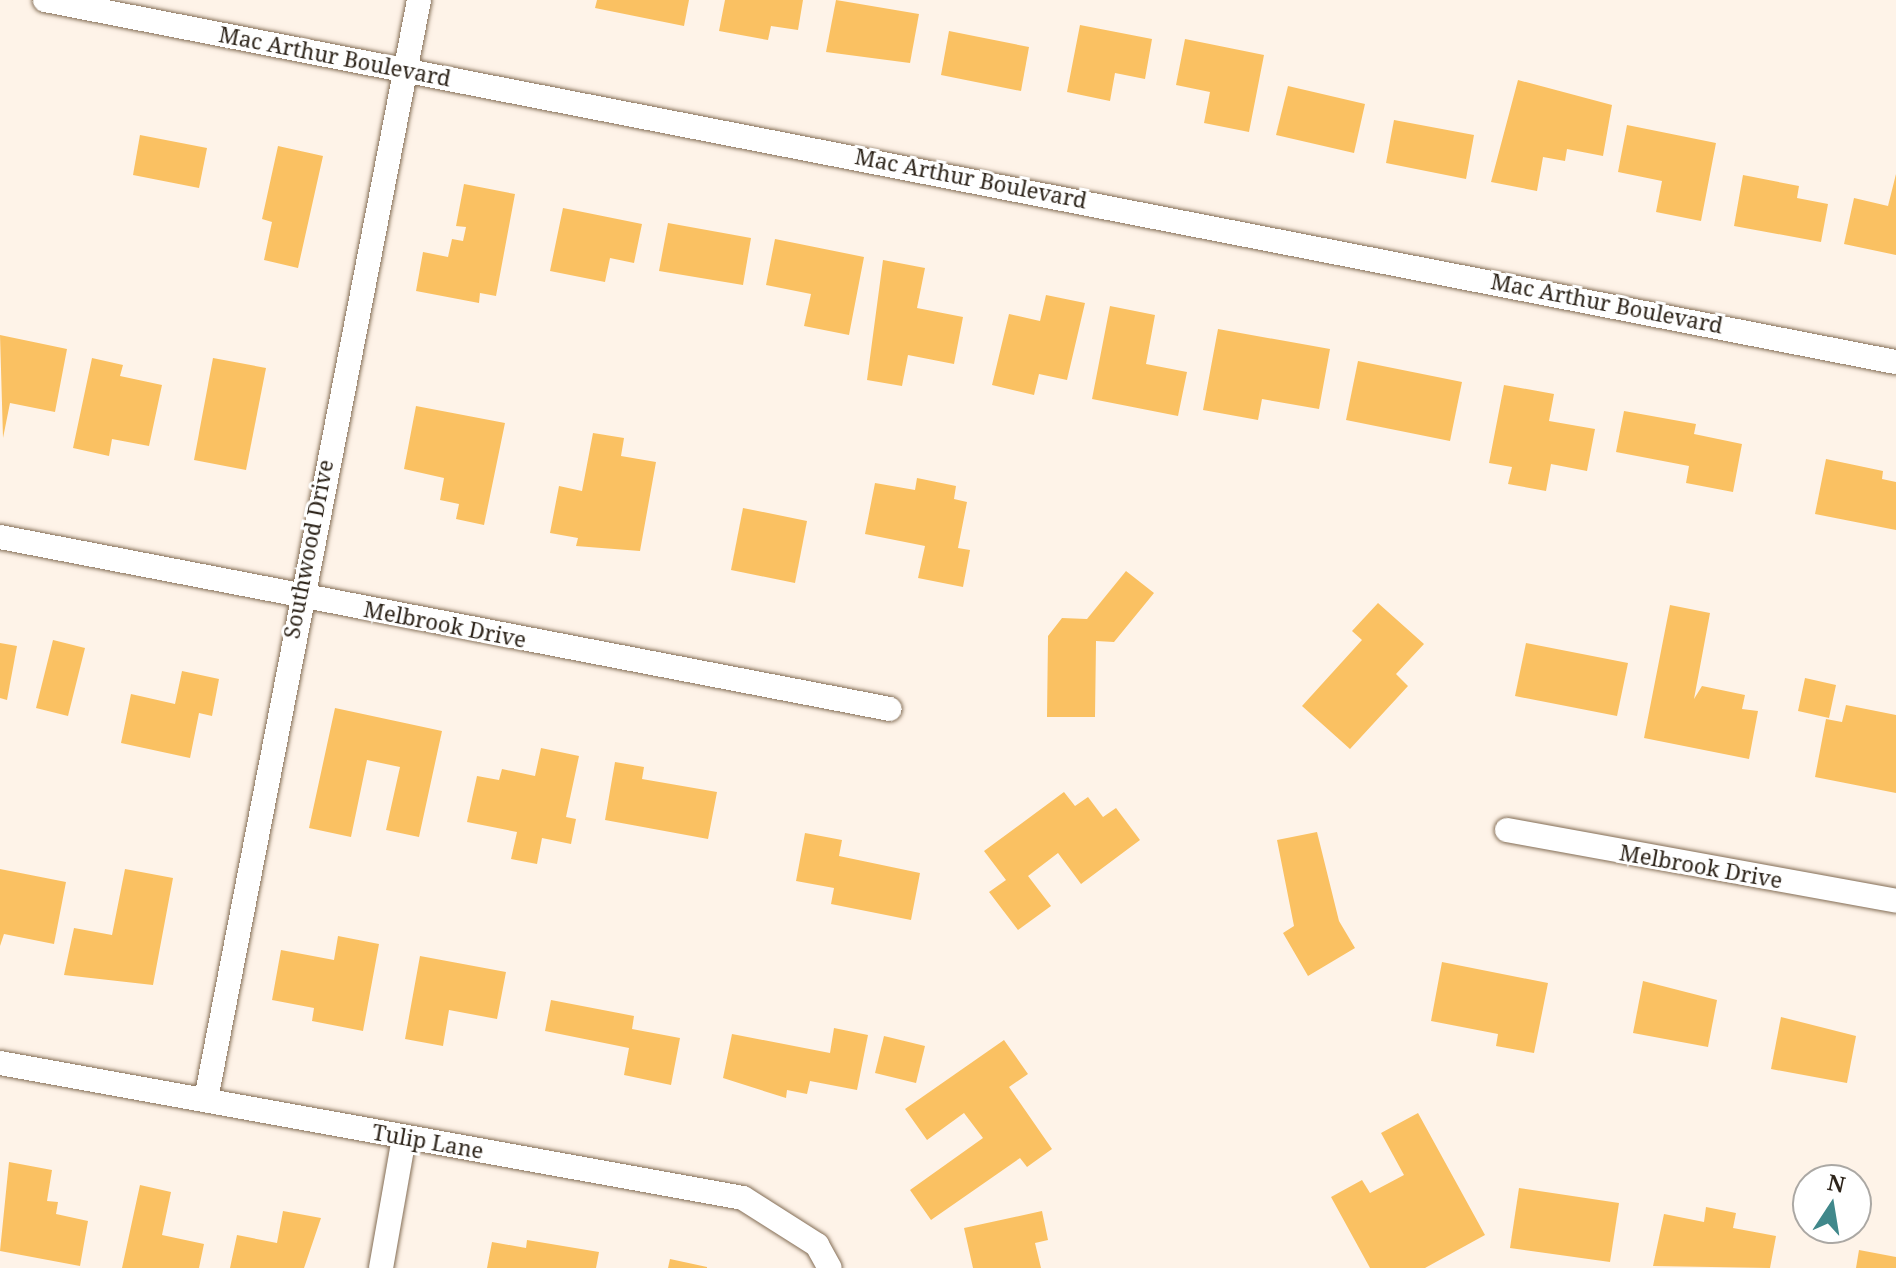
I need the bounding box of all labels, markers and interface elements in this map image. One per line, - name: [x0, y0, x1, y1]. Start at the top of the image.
- street label: Mac Arthur Boulevard: [217, 21, 453, 91]
- street label: Mac Arthur Boulevard: [853, 143, 1089, 213]
- street label: Mac Arthur Boulevard: [1489, 268, 1725, 338]
- street label: Southwood Drive: [278, 457, 338, 641]
- street label: Melbrook Drive: [362, 595, 528, 653]
- street label: Melbrook Drive: [1617, 839, 1785, 893]
- street label: Tulip Lane: [370, 1118, 486, 1164]
- north arrow: [1792, 1164, 1872, 1244]
- text: N: [1825, 1166, 1848, 1199]

